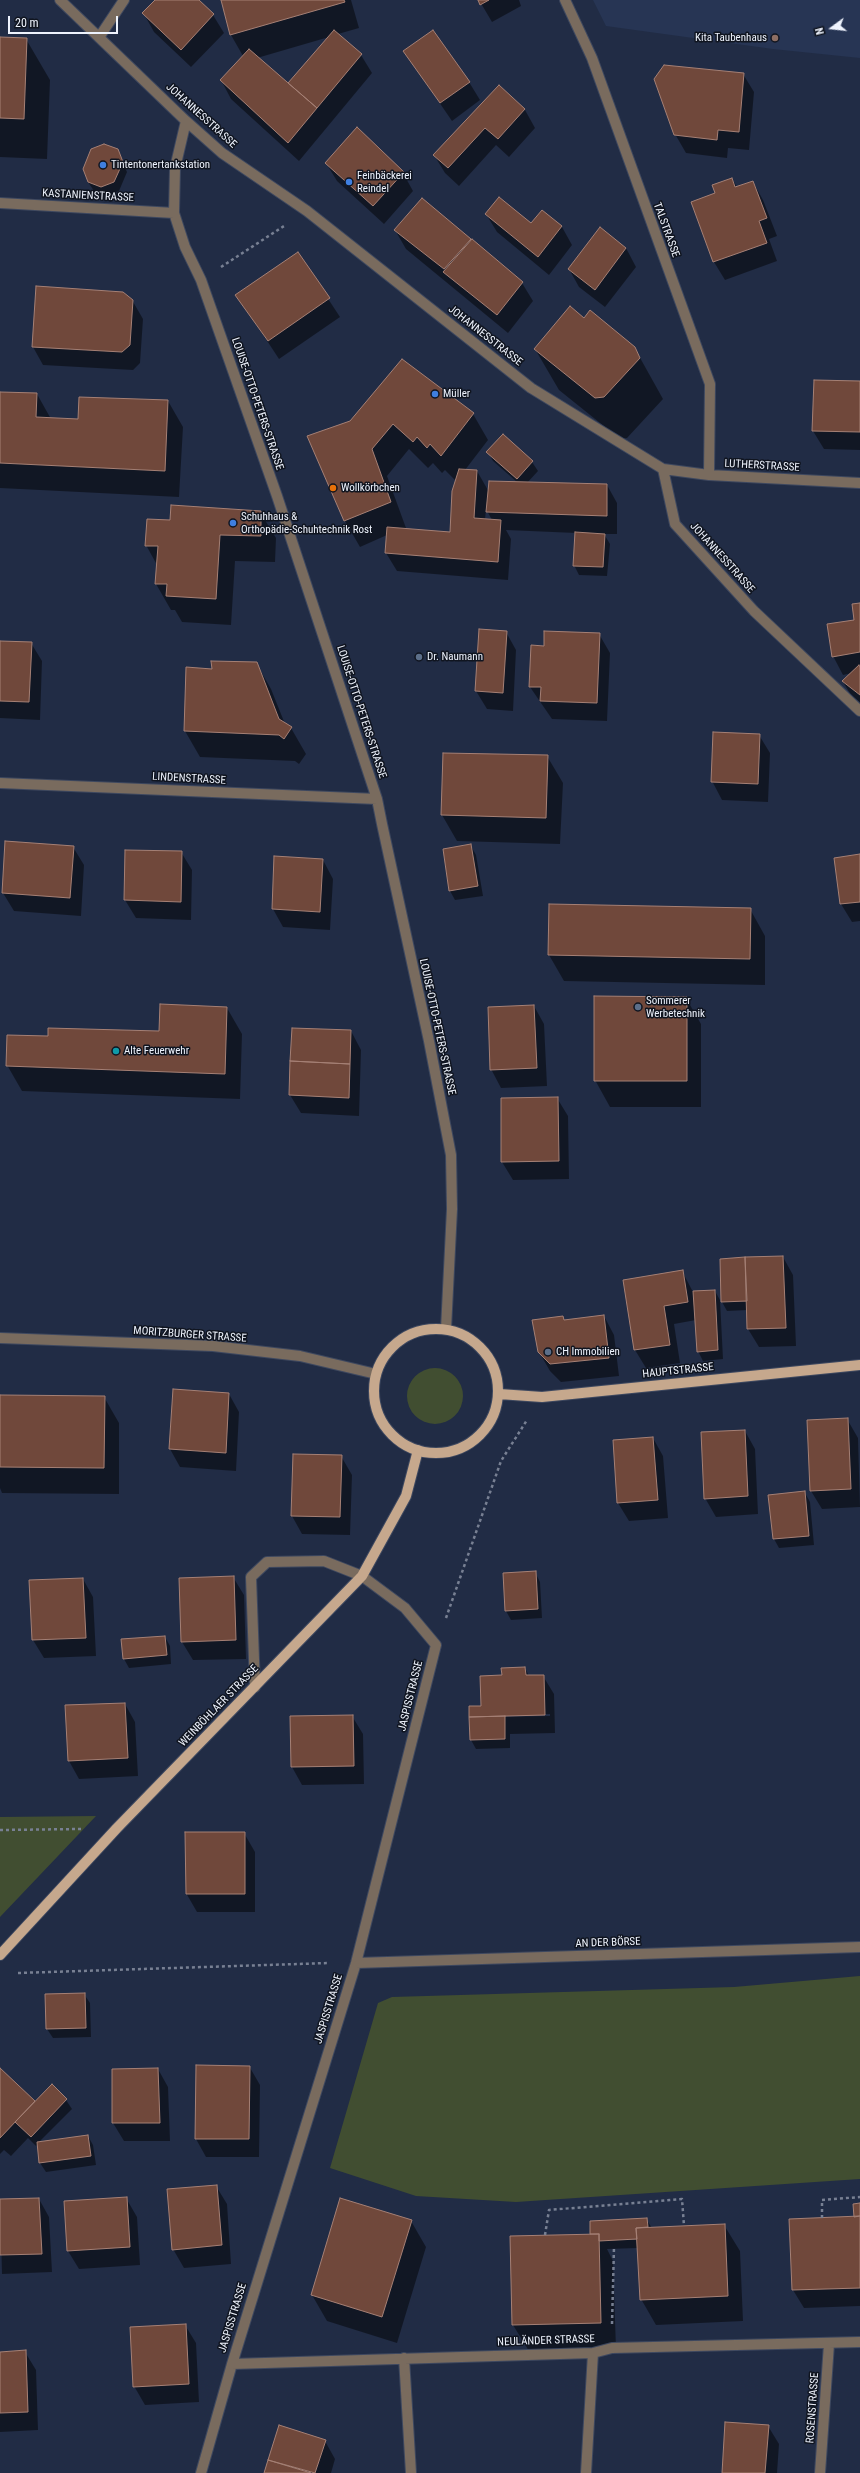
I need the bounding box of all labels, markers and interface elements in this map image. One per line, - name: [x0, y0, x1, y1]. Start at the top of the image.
- scale bar: [10, 8, 120, 34]
- north arrow: [812, 8, 852, 48]
- text: 20 m: [15, 16, 39, 30]
- text: N: [813, 26, 827, 36]
- place label: Kita Taubenhaus: [695, 31, 767, 45]
- marker: Kita Taubenhaus: [770, 33, 780, 43]
- street label: JOHANNESSTRASSE: [163, 81, 239, 151]
- place label: Tintentonertankstation: [111, 158, 210, 172]
- marker: Tintentonertankstation: [98, 160, 108, 170]
- place label: Feinbäckerei Reindel: [357, 169, 412, 195]
- marker: Feinbäckerei Reindel: [344, 177, 354, 187]
- street label: KASTANIENSTRASSE: [42, 187, 134, 205]
- street label: TALSTRASSE: [650, 201, 682, 259]
- street label: JOHANNESSTRASSE: [445, 303, 525, 369]
- street label: LOUISE-OTTO-PETERS-STRASSE: [228, 336, 286, 472]
- place label: Müller: [443, 387, 470, 401]
- marker: Müller: [430, 389, 440, 399]
- street label: LUTHERSTRASSE: [724, 457, 800, 475]
- place label: Wollkörbchen: [341, 481, 400, 495]
- marker: Wollkörbchen: [328, 483, 338, 493]
- place label: Schuhhaus & Orthopädie-Schuhtechnik Rost: [241, 510, 372, 536]
- marker: Schuhhaus & Orthopädie-Schuhtechnik Rost: [228, 518, 238, 528]
- street label: JOHANNESSTRASSE: [687, 520, 757, 596]
- street label: LOUISE-OTTO-PETERS-STRASSE: [333, 644, 389, 780]
- place label: Dr. Naumann: [427, 650, 483, 664]
- marker: Dr. Naumann: [414, 652, 424, 662]
- street label: LINDENSTRASSE: [152, 770, 226, 788]
- street label: LOUISE-OTTO-PETERS-STRASSE: [416, 958, 458, 1096]
- place label: Sommerer Werbetechnik: [646, 994, 705, 1020]
- marker: Sommerer Werbetechnik: [633, 1002, 643, 1012]
- place label: Alte Feuerwehr: [124, 1044, 189, 1058]
- marker: Alte Feuerwehr: [111, 1046, 121, 1056]
- street label: MORITZBURGER STRASSE: [133, 1324, 247, 1346]
- place label: CH Immobilien: [556, 1345, 620, 1359]
- marker: CH Immobilien: [543, 1347, 553, 1357]
- street label: HAUPTSTRASSE: [642, 1361, 714, 1381]
- street label: JASPISSTRASSE: [396, 1659, 426, 1733]
- street label: WEINBÖHLAER STRASSE: [176, 1662, 262, 1750]
- street label: AN DER BÖRSE: [575, 1935, 641, 1951]
- street label: JASPISSTRASSE: [312, 1973, 346, 2045]
- street label: JASPISSTRASSE: [216, 2282, 250, 2354]
- street label: NEULÄNDER STRASSE: [497, 2333, 595, 2349]
- street label: ROSENSTRASSE: [804, 2372, 822, 2444]

